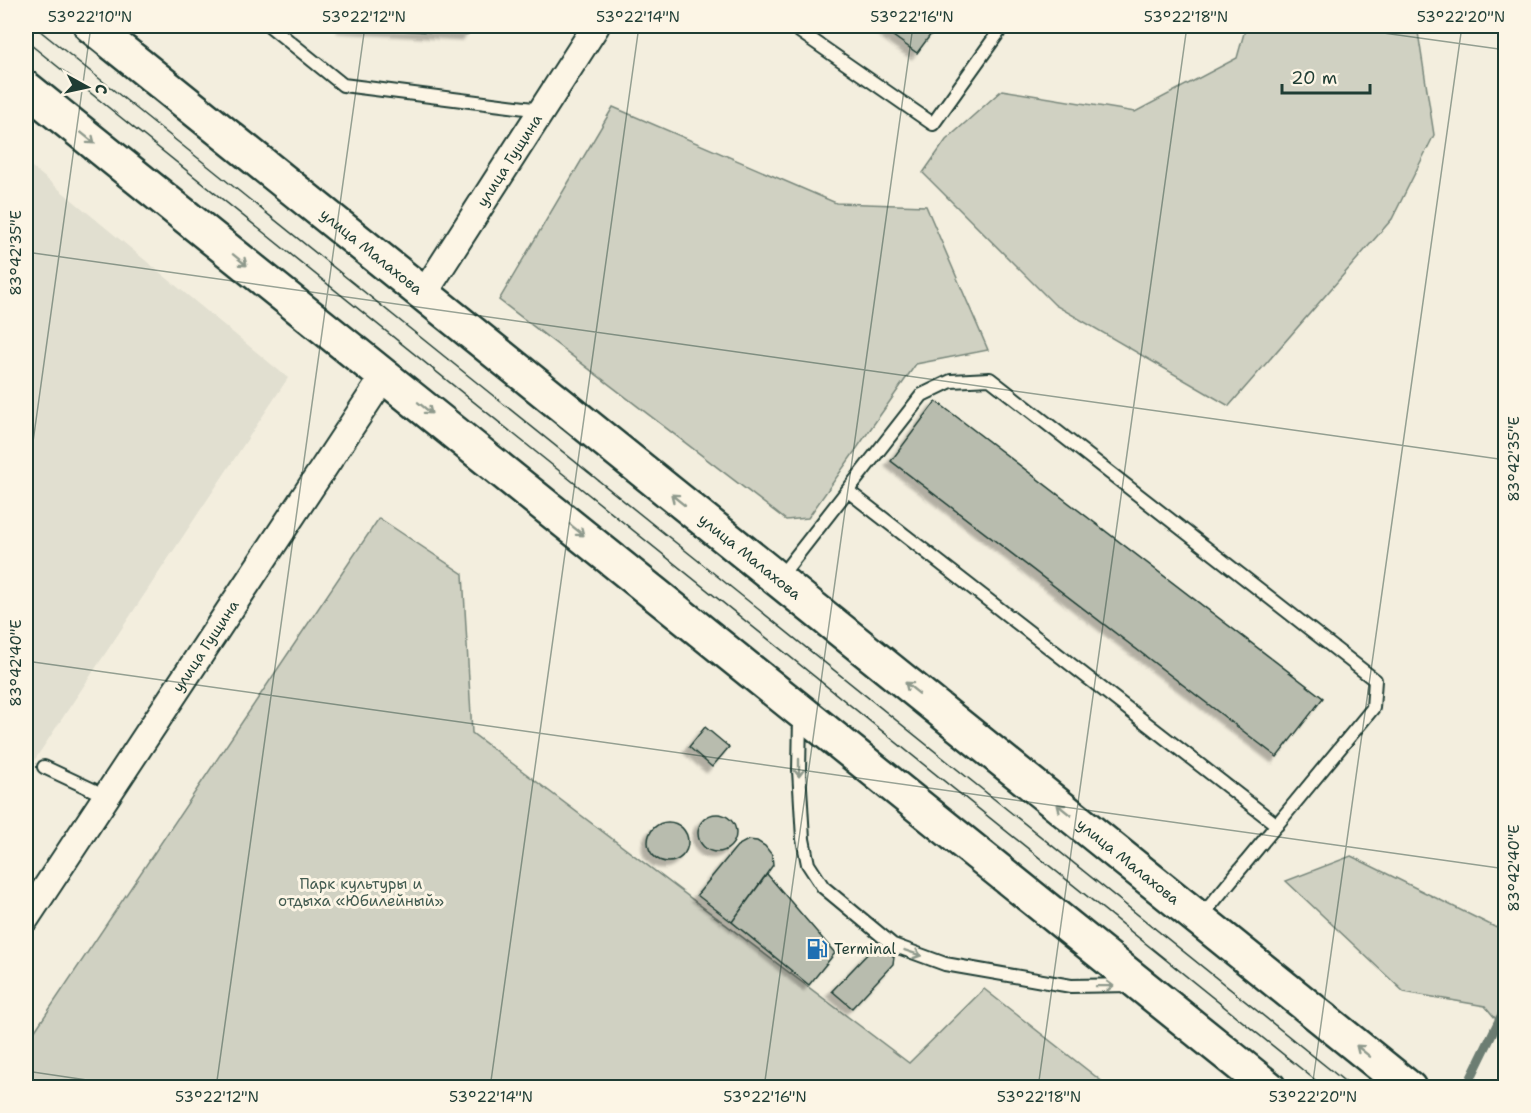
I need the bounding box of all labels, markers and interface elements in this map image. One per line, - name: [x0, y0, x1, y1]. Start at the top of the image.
- text: 53°22'10"N: [48, 7, 132, 27]
- text: 53°22'12"N: [322, 7, 406, 27]
- text: 53°22'14"N: [596, 7, 680, 27]
- text: 53°22'16"N: [870, 7, 954, 27]
- text: 53°22'18"N: [1144, 7, 1228, 27]
- text: 53°22'20"N: [1417, 7, 1505, 27]
- north arrow: [57, 57, 117, 117]
- scale bar: [1282, 57, 1370, 95]
- text: 20 m: [1291, 66, 1337, 90]
- text: С: [90, 83, 112, 96]
- street label: улица Гущина: [472, 110, 547, 211]
- one-way arrow: [79, 131, 95, 144]
- street label: улица Малахова: [316, 204, 427, 300]
- text: 83°42'35"E: [6, 210, 26, 296]
- one-way arrow: [232, 253, 248, 266]
- one-way arrow: [417, 401, 433, 414]
- text: 83°42'35"E: [1504, 416, 1524, 502]
- one-way arrow: [671, 494, 687, 507]
- street label: улица Малахова: [694, 509, 806, 605]
- one-way arrow: [569, 523, 585, 536]
- street label: улица Гущина: [168, 596, 244, 696]
- text: 83°42'40"E: [6, 619, 26, 707]
- one-way arrow: [905, 681, 920, 695]
- one-way arrow: [793, 758, 805, 778]
- one-way arrow: [1056, 804, 1072, 817]
- street label: улица Малахова: [1073, 814, 1184, 910]
- text: 83°42'40"E: [1504, 824, 1524, 912]
- park label: Парк культуры и отдыха «Юбилейный»: [278, 874, 444, 911]
- fuel station icon: Terminal: [805, 937, 829, 961]
- place label: Terminal: [834, 939, 897, 959]
- one-way arrow: [904, 948, 922, 959]
- one-way arrow: [1094, 980, 1114, 991]
- one-way arrow: [1356, 1044, 1372, 1057]
- text: 53°22'12"N: [175, 1087, 259, 1107]
- text: 53°22'14"N: [449, 1087, 533, 1107]
- text: 53°22'16"N: [723, 1087, 807, 1107]
- text: 53°22'18"N: [997, 1087, 1081, 1107]
- text: 53°22'20"N: [1269, 1087, 1357, 1107]

